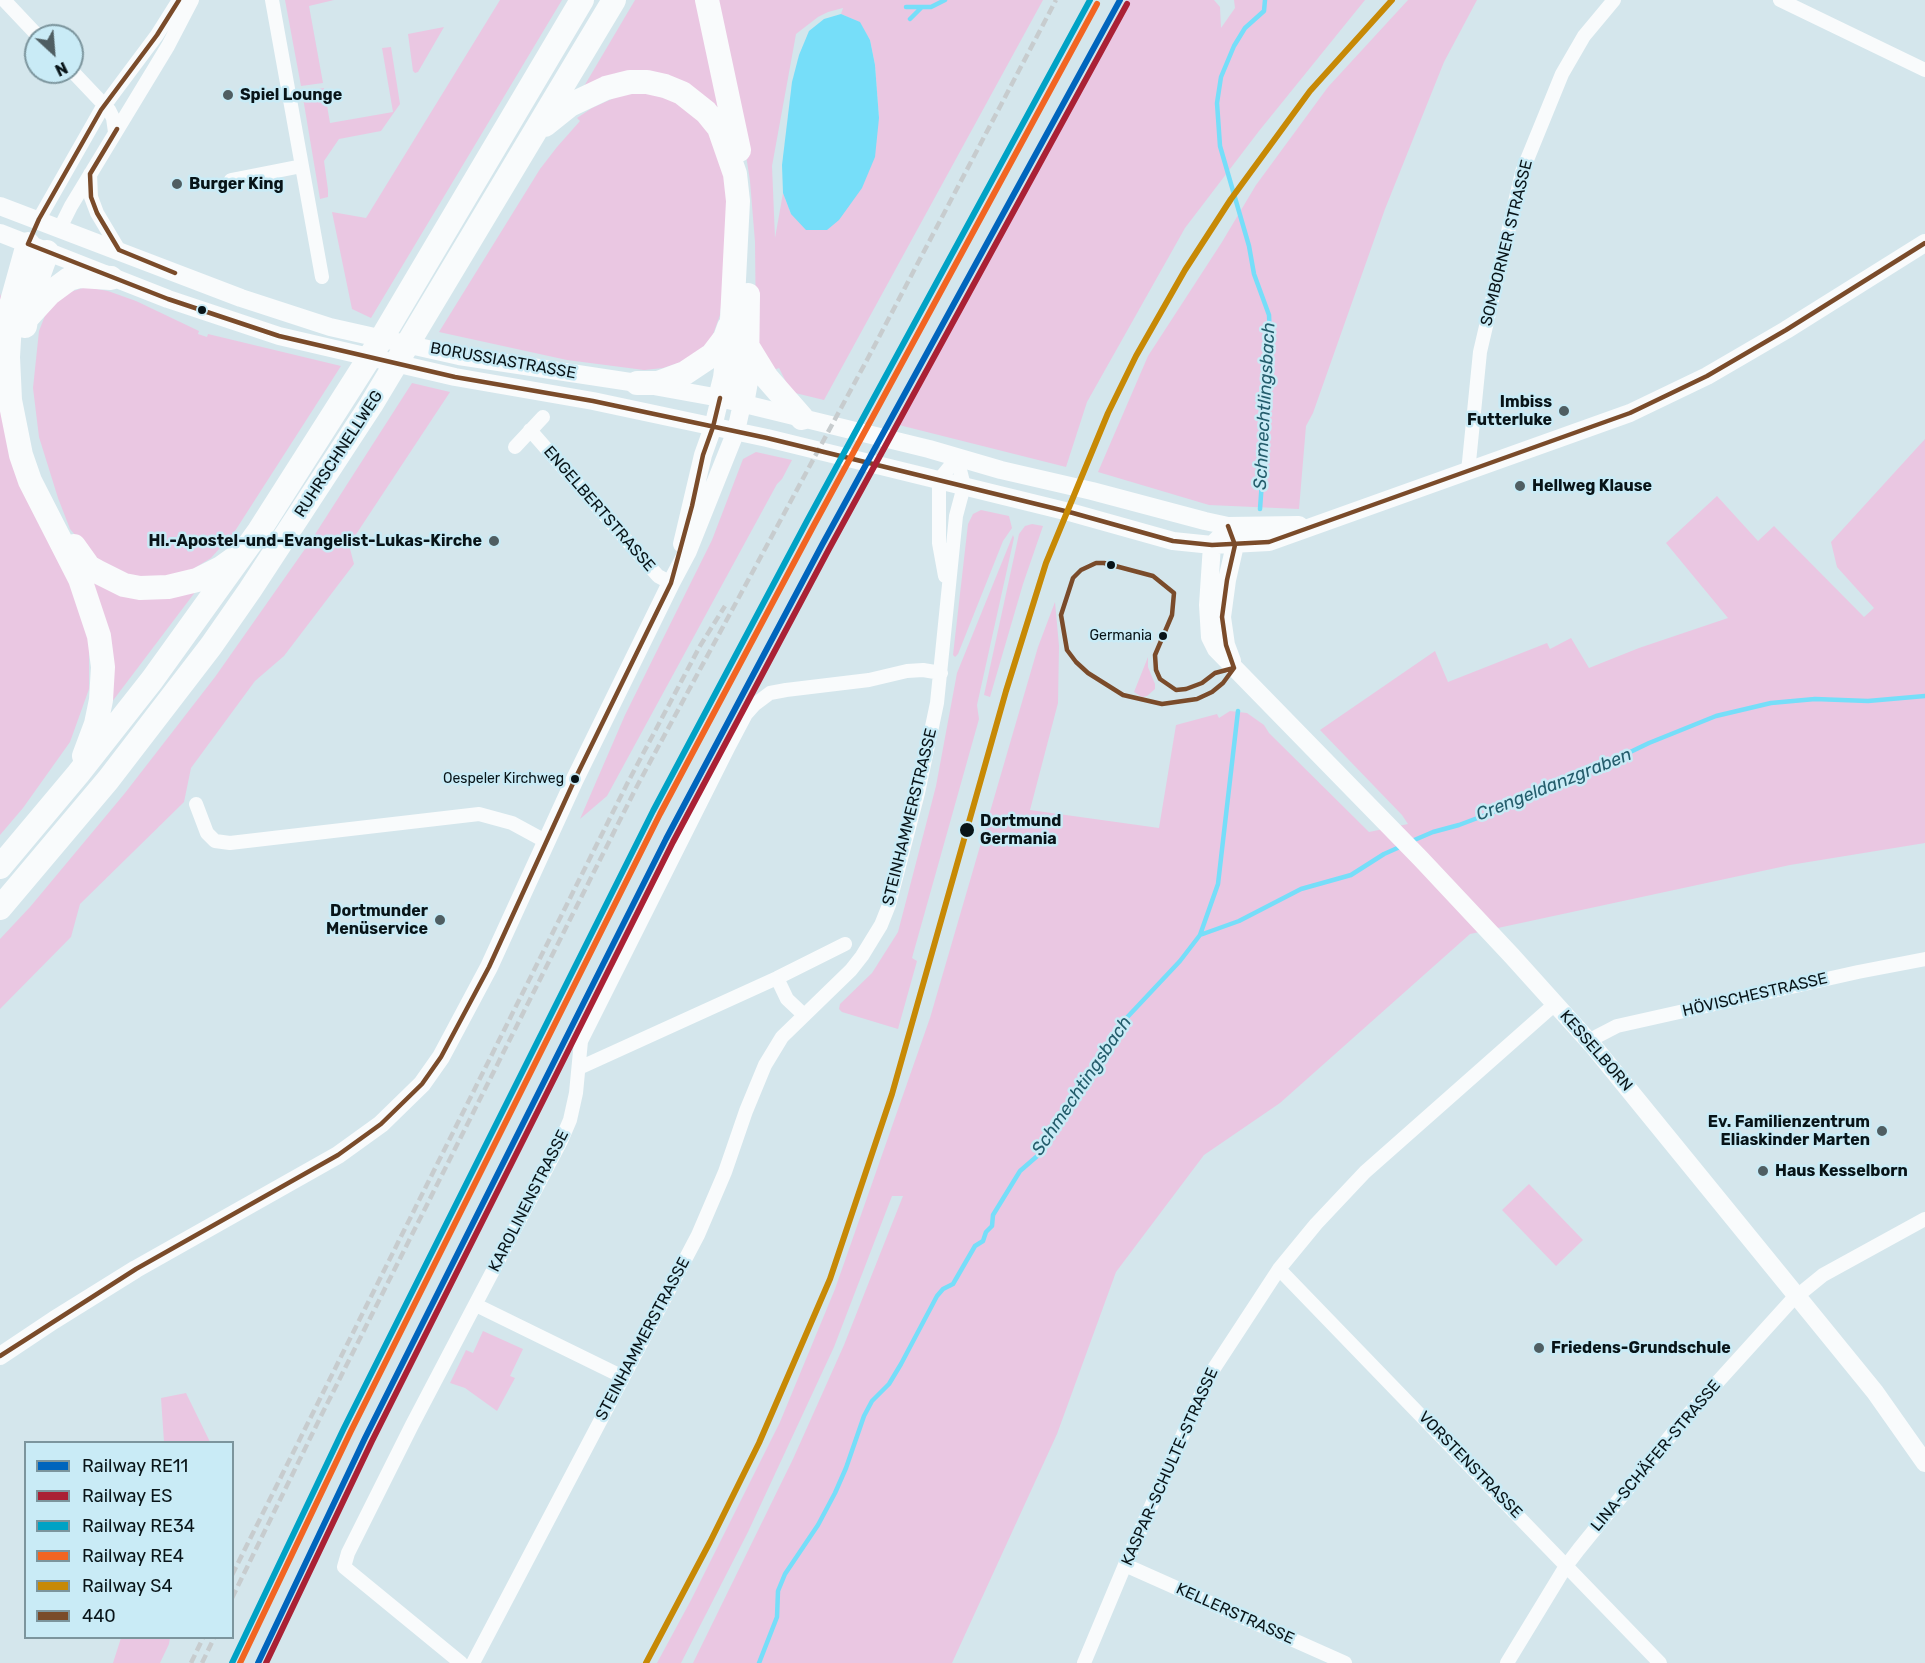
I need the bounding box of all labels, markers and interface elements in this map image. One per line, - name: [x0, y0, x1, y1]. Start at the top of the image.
- north arrow: [24, 24, 84, 84]
- text: N: [52, 58, 71, 80]
- place label: Spiel Lounge: [240, 85, 342, 105]
- marker: Spiel Lounge: [221, 88, 235, 102]
- street label: SOMBORNER STRASSE: [1477, 158, 1537, 328]
- place label: Burger King: [189, 174, 284, 194]
- marker: Burger King: [170, 177, 184, 191]
- unlabelled marker: [196, 304, 208, 316]
- water label: Schmechtlingsbach: [1250, 322, 1280, 490]
- street label: BORUSSIASTRASSE: [429, 339, 577, 383]
- street label: RUHRSCHNELLWEG: [291, 387, 387, 521]
- place label: Imbiss Futterluke: [1467, 392, 1552, 430]
- marker: Imbiss Futterluke: [1557, 404, 1571, 418]
- street label: ENGELBERTSTRASSE: [539, 442, 659, 576]
- place label: Hellweg Klause: [1532, 476, 1652, 496]
- marker: Hellweg Klause: [1513, 479, 1527, 493]
- place label: Hl.-Apostel-und-Evangelist-Lukas-Kirche: [149, 531, 482, 551]
- marker: Hl.-Apostel-und-Evangelist-Lukas-Kirche: [487, 534, 501, 548]
- unlabelled marker: [1105, 559, 1117, 571]
- place label: Germania: [1090, 628, 1152, 644]
- marker: Germania: [1157, 630, 1169, 642]
- street label: STEINHAMMERSTRASSE: [879, 727, 941, 907]
- water label: Crengeldanzgraben: [1473, 744, 1635, 826]
- place label: Oespeler Kirchweg: [443, 771, 564, 787]
- marker: Oespeler Kirchweg: [569, 773, 581, 785]
- place label: Dortmund Germania: [980, 811, 1061, 849]
- marker: Dortmund Germania: [958, 821, 976, 839]
- place label: Dortmunder Menüservice: [326, 901, 428, 939]
- marker: Dortmunder Menüservice: [433, 913, 447, 927]
- street label: HÖVISCHESTRASSE: [1681, 969, 1829, 1021]
- street label: KESSELBORN: [1556, 1007, 1636, 1095]
- water label: Schmechtingsbach: [1027, 1012, 1137, 1160]
- place label: Ev. Familienzentrum Eliaskinder Marten: [1708, 1112, 1870, 1150]
- marker: Ev. Familienzentrum Eliaskinder Marten: [1875, 1124, 1889, 1138]
- street label: KAROLINENSTRASSE: [485, 1127, 573, 1275]
- place label: Haus Kesselborn: [1775, 1161, 1908, 1181]
- marker: Haus Kesselborn: [1756, 1164, 1770, 1178]
- street label: STEINHAMMERSTRASSE: [592, 1254, 694, 1424]
- place label: Friedens-Grundschule: [1551, 1338, 1731, 1358]
- marker: Friedens-Grundschule: [1532, 1341, 1546, 1355]
- street label: KASPAR-SCHULTE-STRASSE: [1118, 1365, 1222, 1569]
- street label: LINA-SCHÄFER-STRASSE: [1587, 1376, 1725, 1536]
- street label: VORSTENSTRASSE: [1414, 1408, 1526, 1522]
- legend: [24, 1441, 234, 1639]
- text: Railway RE11: [82, 1455, 188, 1477]
- text: Railway ES: [82, 1485, 172, 1507]
- text: Railway RE34: [82, 1515, 195, 1537]
- text: Railway RE4: [82, 1545, 184, 1567]
- text: Railway S4: [82, 1575, 173, 1597]
- street label: KELLERSTRASSE: [1173, 1579, 1297, 1649]
- text: 440: [82, 1605, 116, 1627]

